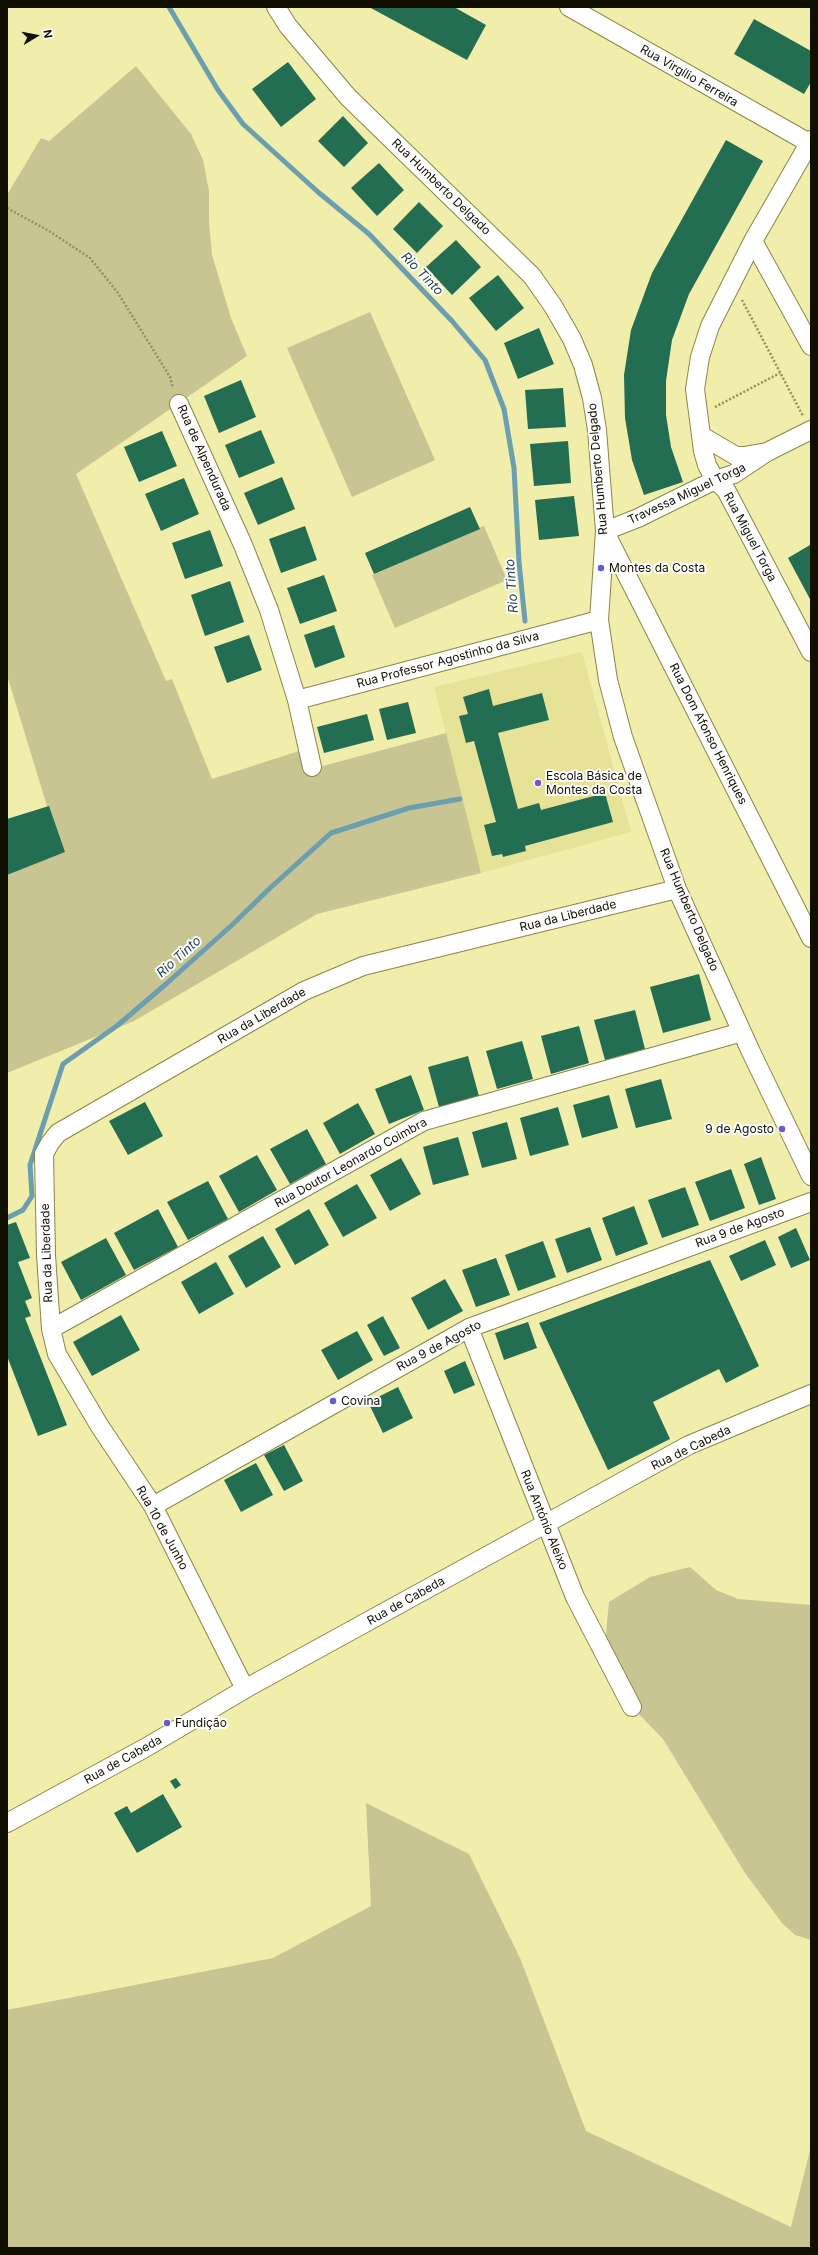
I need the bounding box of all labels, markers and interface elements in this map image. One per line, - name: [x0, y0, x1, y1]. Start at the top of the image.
- north arrow: [16, 16, 56, 56]
- text: N: [40, 29, 55, 39]
- street label: Rua Virgílio Ferreira: [637, 42, 741, 110]
- street label: Rua Humberto Delgado: [388, 136, 494, 238]
- water label: Rio Tinto: [398, 249, 446, 299]
- street label: Rua de Alpendurada: [174, 403, 234, 513]
- street label: Rua Humberto Delgado: [585, 403, 611, 535]
- street label: Travessa Miguel Torga: [626, 460, 748, 528]
- street label: Rua Miguel Torga: [720, 490, 780, 584]
- water label: Rio Tinto: [502, 558, 522, 614]
- place label: Montes da Costa: [609, 561, 705, 575]
- marker: Montes da Costa: [596, 563, 606, 573]
- street label: Rua Professor Agostinho da Silva: [355, 629, 541, 691]
- street label: Rua Dom Afonso Henriques: [666, 661, 750, 807]
- place label: Escola Básica de Montes da Costa: [546, 769, 642, 797]
- marker: Escola Básica de Montes da Costa: [533, 778, 543, 788]
- street label: Rua Humberto Delgado: [657, 846, 721, 974]
- street label: Rua da Liberdade: [518, 897, 618, 935]
- water label: Rio Tinto: [154, 933, 204, 981]
- street label: Rua da Liberdade: [215, 985, 309, 1047]
- street label: Rua Doutor Leonardo Coimbra: [272, 1115, 430, 1211]
- place label: 9 de Agosto: [705, 1122, 774, 1136]
- marker: 9 de Agosto: [777, 1124, 787, 1134]
- street label: Rua da Liberdade: [38, 1203, 56, 1303]
- street label: Rua 9 de Agosto: [694, 1205, 786, 1251]
- street label: Rua 9 de Agosto: [394, 1318, 484, 1374]
- place label: Covina: [341, 1394, 380, 1408]
- marker: Covina: [328, 1396, 338, 1406]
- street label: Rua de Cabeda: [649, 1423, 733, 1473]
- street label: Rua António Aleixo: [517, 1468, 571, 1572]
- street label: Rua 10 de Junho: [133, 1483, 191, 1573]
- street label: Rua de Cabeda: [365, 1574, 447, 1628]
- place label: Fundição: [175, 1716, 227, 1730]
- marker: Fundição: [162, 1718, 172, 1728]
- street label: Rua de Cabeda: [82, 1733, 164, 1787]

